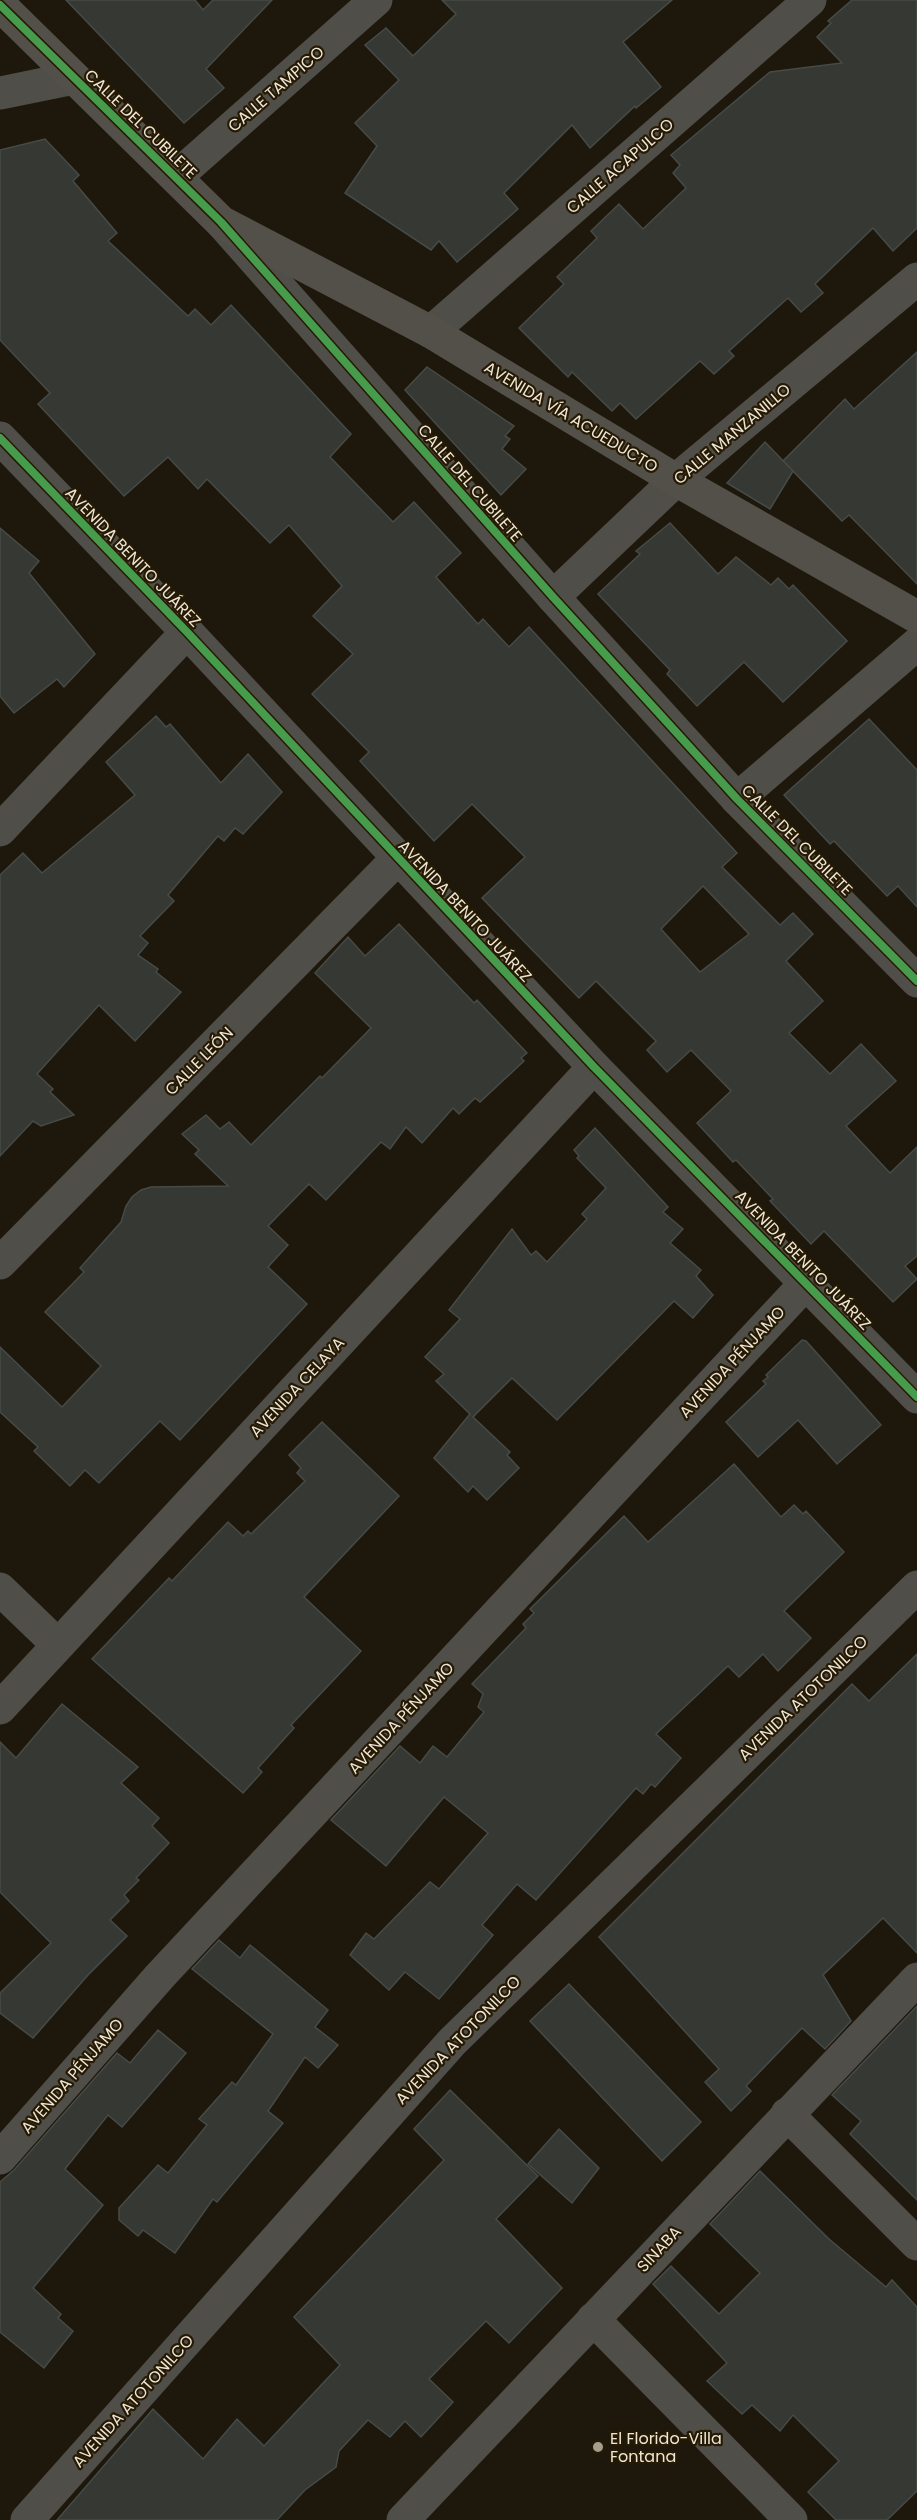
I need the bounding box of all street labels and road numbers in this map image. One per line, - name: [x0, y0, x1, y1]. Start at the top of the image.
- street label: CALLE TAMPICO: [223, 41, 329, 137]
- street label: CALLE DEL CUBILETE: [79, 64, 203, 184]
- street label: CALLE ACAPULCO: [561, 113, 679, 219]
- street label: AVENIDA VÍA ACUEDUCTO: [480, 356, 662, 478]
- street label: CALLE MANZANILLO: [669, 378, 795, 490]
- street label: CALLE DEL CUBILETE: [412, 419, 528, 547]
- street label: AVENIDA BENITO JUÁREZ: [60, 482, 206, 632]
- street label: CALLE DEL CUBILETE: [736, 779, 858, 901]
- street label: AVENIDA BENITO JUÁREZ: [393, 835, 537, 987]
- street label: CALLE LEÓN: [160, 1022, 238, 1100]
- street label: AVENIDA BENITO JUÁREZ: [730, 1185, 876, 1335]
- street label: AVENIDA PÉNJAMO: [674, 1301, 790, 1423]
- street label: AVENIDA CELAYA: [244, 1332, 350, 1442]
- street label: AVENIDA ATOTONILCO: [733, 1630, 873, 1766]
- street label: AVENIDA PÉNJAMO: [343, 1657, 459, 1779]
- street label: AVENIDA ATOTONILCO: [390, 1970, 526, 2110]
- street label: AVENIDA PÉNJAMO: [16, 2013, 128, 2139]
- street label: SINABA: [632, 2221, 687, 2277]
- street label: AVENIDA ATOTONILCO: [67, 2330, 199, 2472]

